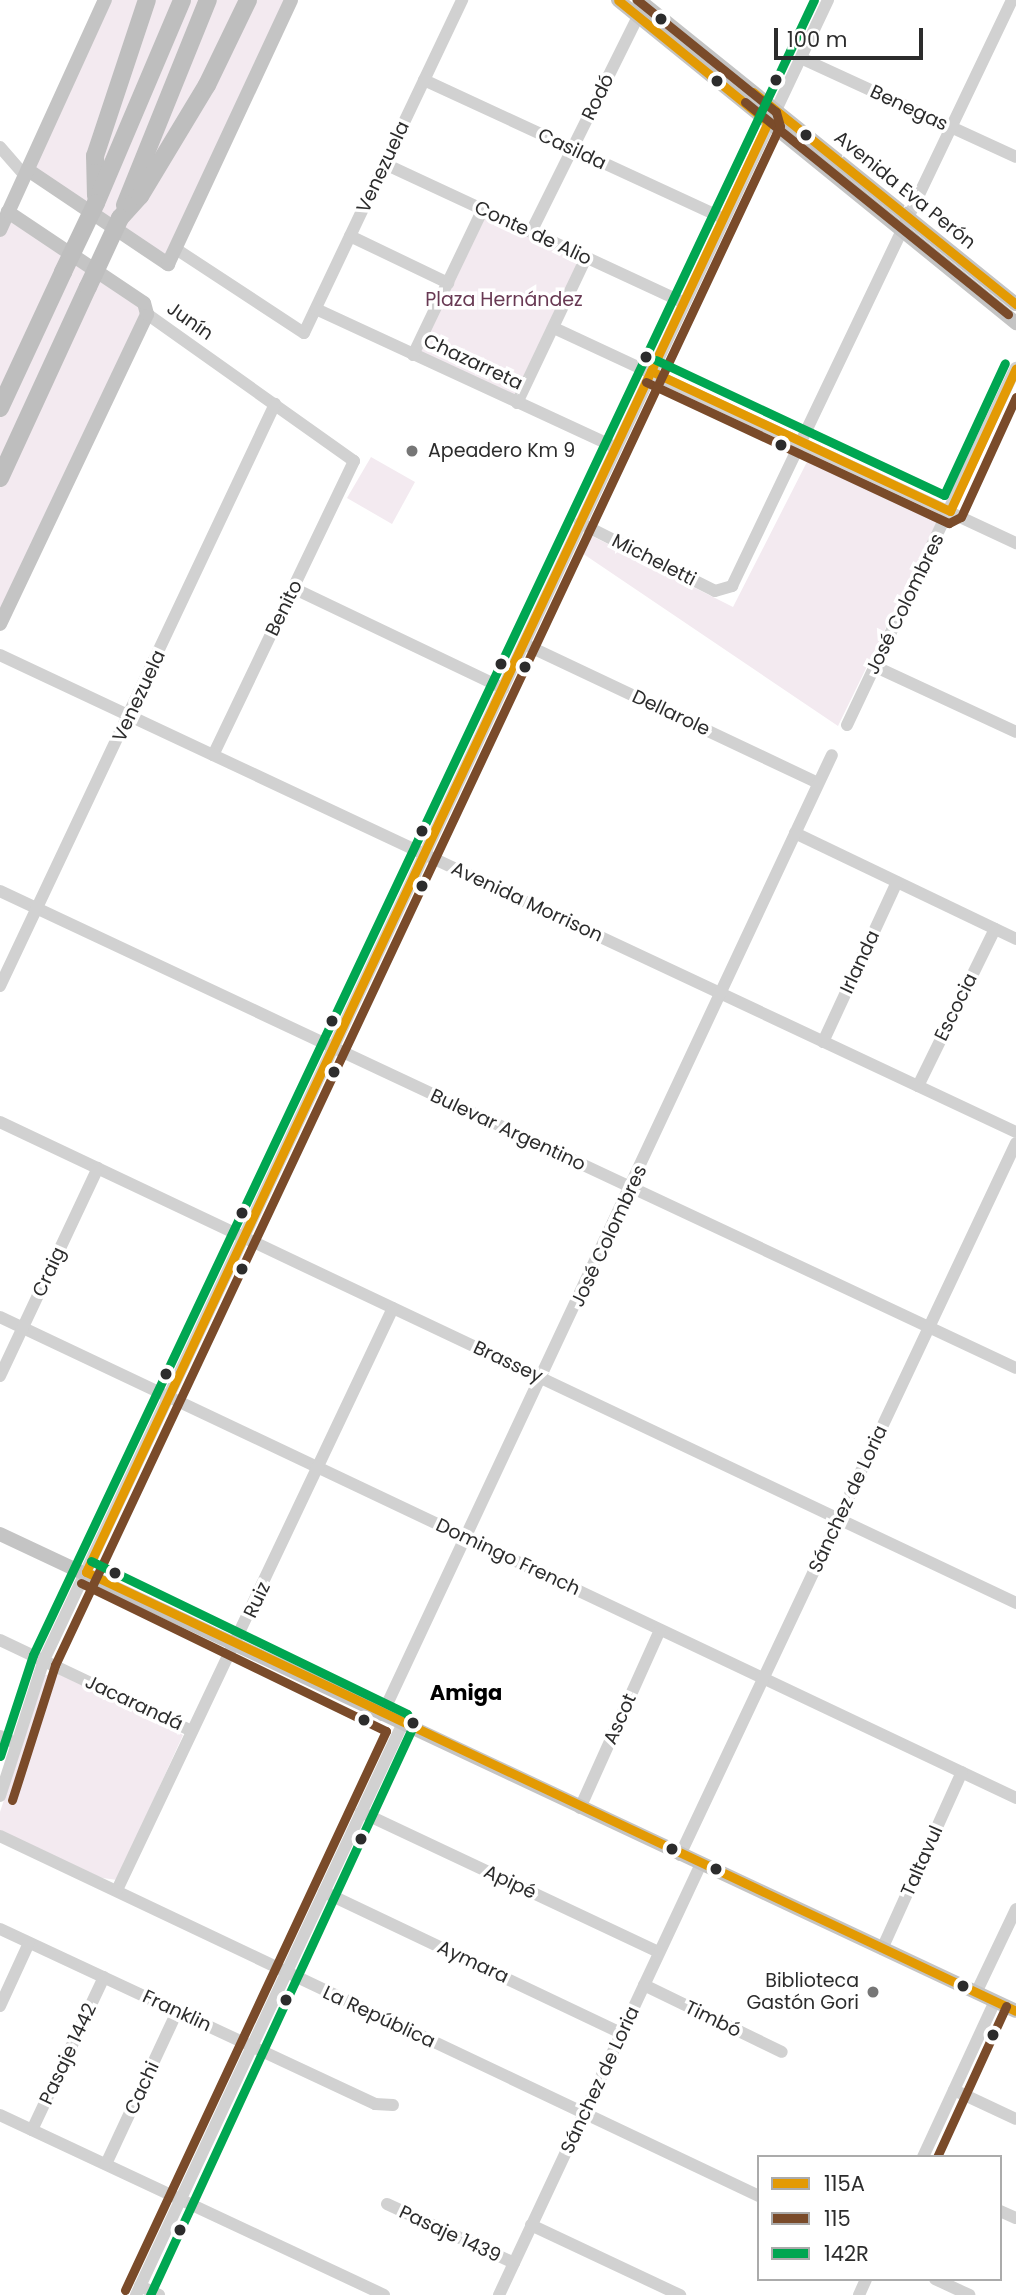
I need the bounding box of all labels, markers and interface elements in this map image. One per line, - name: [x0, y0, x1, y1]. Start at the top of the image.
- unlabelled marker: [654, 12, 668, 26]
- scale bar: [778, 14, 927, 58]
- text: 100 m: [787, 25, 847, 54]
- street label: Rodó: [577, 70, 619, 124]
- unlabelled marker: [769, 73, 783, 87]
- unlabelled marker: [710, 74, 724, 88]
- street label: Benegas: [867, 80, 951, 136]
- street label: Venezuela: [352, 117, 414, 217]
- street label: Casilda: [534, 123, 610, 175]
- street label: Avenida Eva Perón: [830, 126, 980, 254]
- unlabelled marker: [799, 128, 813, 142]
- street label: Conte de Alio: [471, 196, 595, 270]
- park label: Plaza Hernández: [425, 289, 583, 311]
- street label: Junín: [162, 297, 218, 345]
- street label: Chazarreta: [420, 329, 526, 395]
- unlabelled marker: [639, 350, 653, 364]
- unlabelled marker: [774, 438, 788, 452]
- place label: Apeadero Km 9: [428, 440, 575, 462]
- marker: Apeadero Km 9: [402, 441, 422, 461]
- street label: Micheletti: [608, 529, 700, 591]
- street label: José Colombres: [861, 530, 949, 678]
- street label: Benito: [261, 576, 307, 640]
- street label: Venezuela: [108, 646, 170, 746]
- unlabelled marker: [494, 657, 508, 671]
- unlabelled marker: [518, 660, 532, 674]
- street label: Dellarole: [629, 685, 713, 741]
- unlabelled marker: [415, 824, 429, 838]
- street label: Avenida Morrison: [448, 857, 606, 947]
- unlabelled marker: [415, 879, 429, 893]
- street label: Irlanda: [835, 927, 885, 997]
- street label: Escocia: [930, 969, 982, 1045]
- unlabelled marker: [325, 1014, 339, 1028]
- unlabelled marker: [327, 1065, 341, 1079]
- street label: Bulevar Argentino: [427, 1084, 589, 1176]
- street label: José Colombres: [566, 1161, 652, 1311]
- unlabelled marker: [235, 1206, 249, 1220]
- street label: Craig: [28, 1244, 70, 1300]
- unlabelled marker: [235, 1262, 249, 1276]
- street label: Brassey: [470, 1336, 546, 1388]
- unlabelled marker: [159, 1367, 173, 1381]
- street label: Sánchez de Loria: [804, 1422, 892, 1576]
- street label: Domingo French: [432, 1514, 584, 1600]
- unlabelled marker: [108, 1566, 122, 1580]
- street label: Ruiz: [239, 1578, 275, 1622]
- street label: Jacarandá: [82, 1670, 186, 1736]
- district label: Amiga: [430, 1680, 502, 1706]
- street label: Ascot: [599, 1690, 641, 1748]
- unlabelled marker: [357, 1713, 371, 1727]
- unlabelled marker: [406, 1716, 420, 1730]
- street label: Taltavul: [896, 1822, 948, 1900]
- unlabelled marker: [354, 1832, 368, 1846]
- unlabelled marker: [665, 1842, 679, 1856]
- street label: Apipé: [480, 1860, 540, 1904]
- unlabelled marker: [709, 1862, 723, 1876]
- street label: Aymara: [434, 1936, 512, 1988]
- place label: Biblioteca Gastón Gori: [746, 1970, 859, 2014]
- unlabelled marker: [956, 1979, 970, 1993]
- street label: La República: [319, 1981, 439, 2053]
- marker: Biblioteca Gastón Gori: [865, 1984, 881, 2000]
- street label: Franklin: [139, 1985, 215, 2037]
- unlabelled marker: [279, 1993, 293, 2007]
- street label: Timbó: [681, 1996, 745, 2042]
- street label: Pasaje 1442: [35, 2000, 101, 2108]
- street label: Sánchez de Loria: [556, 2003, 644, 2157]
- unlabelled marker: [986, 2028, 1000, 2042]
- street label: Cachi: [120, 2058, 164, 2118]
- legend: [757, 2155, 1002, 2281]
- text: 115A: [824, 2169, 865, 2198]
- street label: Pasaje 1439: [396, 2201, 504, 2267]
- text: 115: [824, 2204, 851, 2233]
- unlabelled marker: [173, 2223, 187, 2237]
- text: 142R: [824, 2239, 869, 2268]

